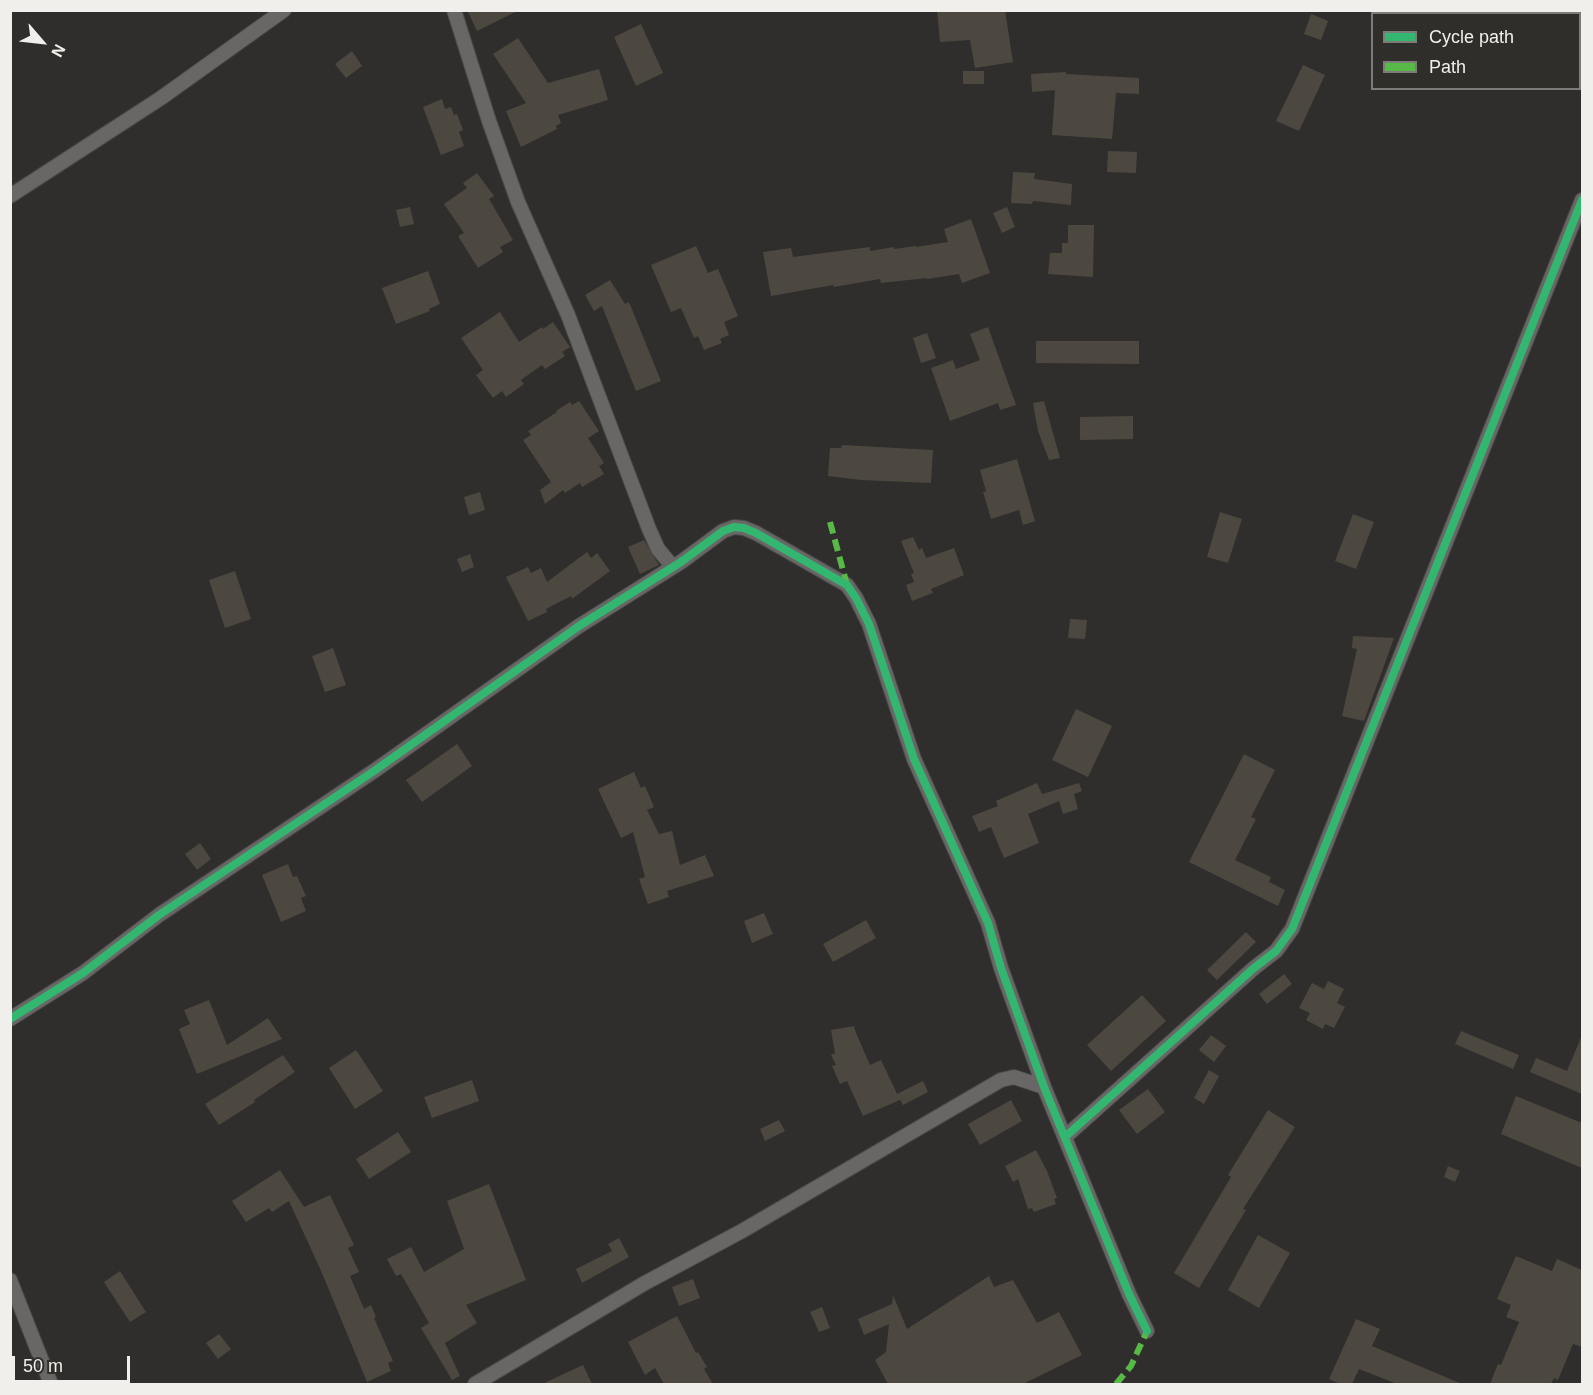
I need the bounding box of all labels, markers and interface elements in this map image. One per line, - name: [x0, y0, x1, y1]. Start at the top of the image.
- north arrow: [12, 12, 72, 72]
- legend: [1371, 12, 1581, 90]
- text: Cycle path: [1429, 27, 1514, 47]
- text: N: [48, 42, 69, 60]
- text: Path: [1429, 57, 1466, 77]
- scale bar: [15, 1344, 134, 1382]
- text: 50 m: [23, 1356, 63, 1376]

